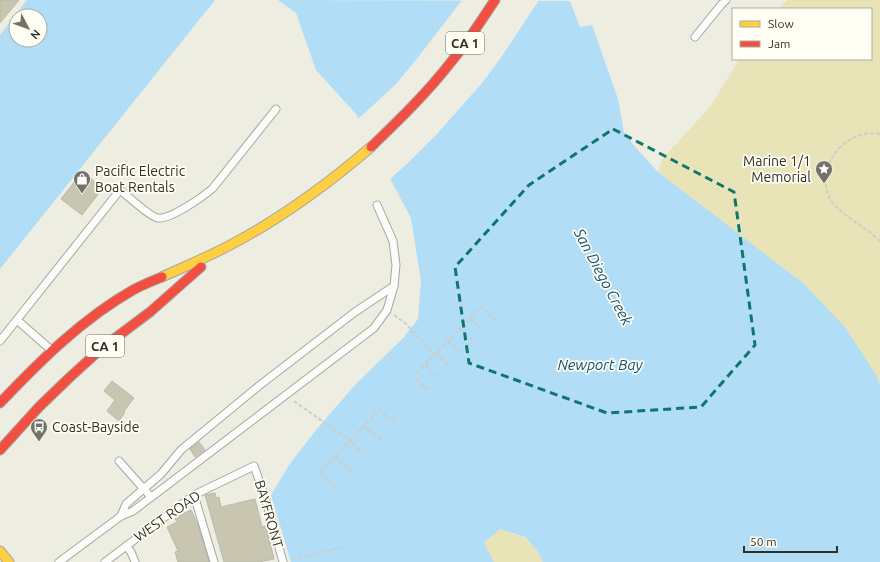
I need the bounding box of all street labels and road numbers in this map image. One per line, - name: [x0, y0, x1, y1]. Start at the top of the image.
- road number: CA 1: [446, 32, 484, 54]
- road number: CA 1: [86, 335, 124, 357]
- street label: BAYFRONT: [252, 478, 286, 550]
- street label: WEST ROAD: [131, 487, 203, 545]

